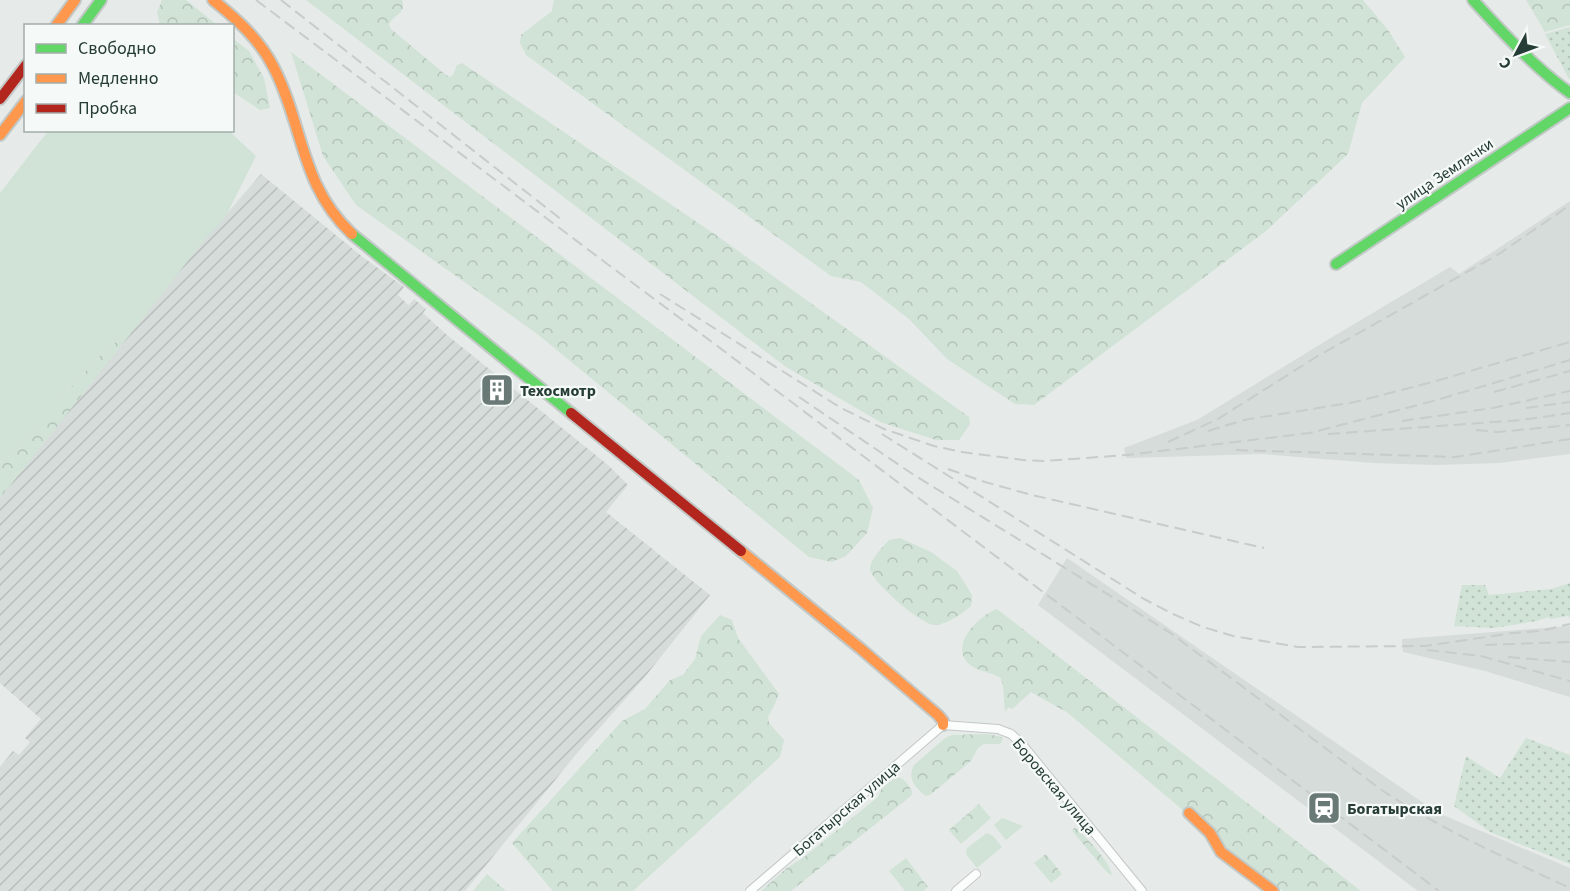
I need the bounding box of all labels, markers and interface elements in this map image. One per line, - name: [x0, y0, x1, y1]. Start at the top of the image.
- legend: [24, 24, 234, 132]
- north arrow: [1486, 24, 1546, 84]
- text: Свободно: [78, 36, 156, 61]
- text: С: [1494, 52, 1517, 74]
- text: Медленно: [78, 66, 158, 91]
- text: Пробка: [78, 96, 137, 121]
- street label: улица Землячки: [1391, 133, 1498, 215]
- building icon: Техосмотр: [479, 372, 515, 408]
- place label: Техосмотр: [520, 380, 596, 402]
- street label: Боровская улица: [1007, 734, 1101, 840]
- street label: Богатырская улица: [788, 756, 905, 861]
- station icon: Богатырская: [1306, 790, 1342, 826]
- place label: Богатырская: [1347, 798, 1442, 820]

